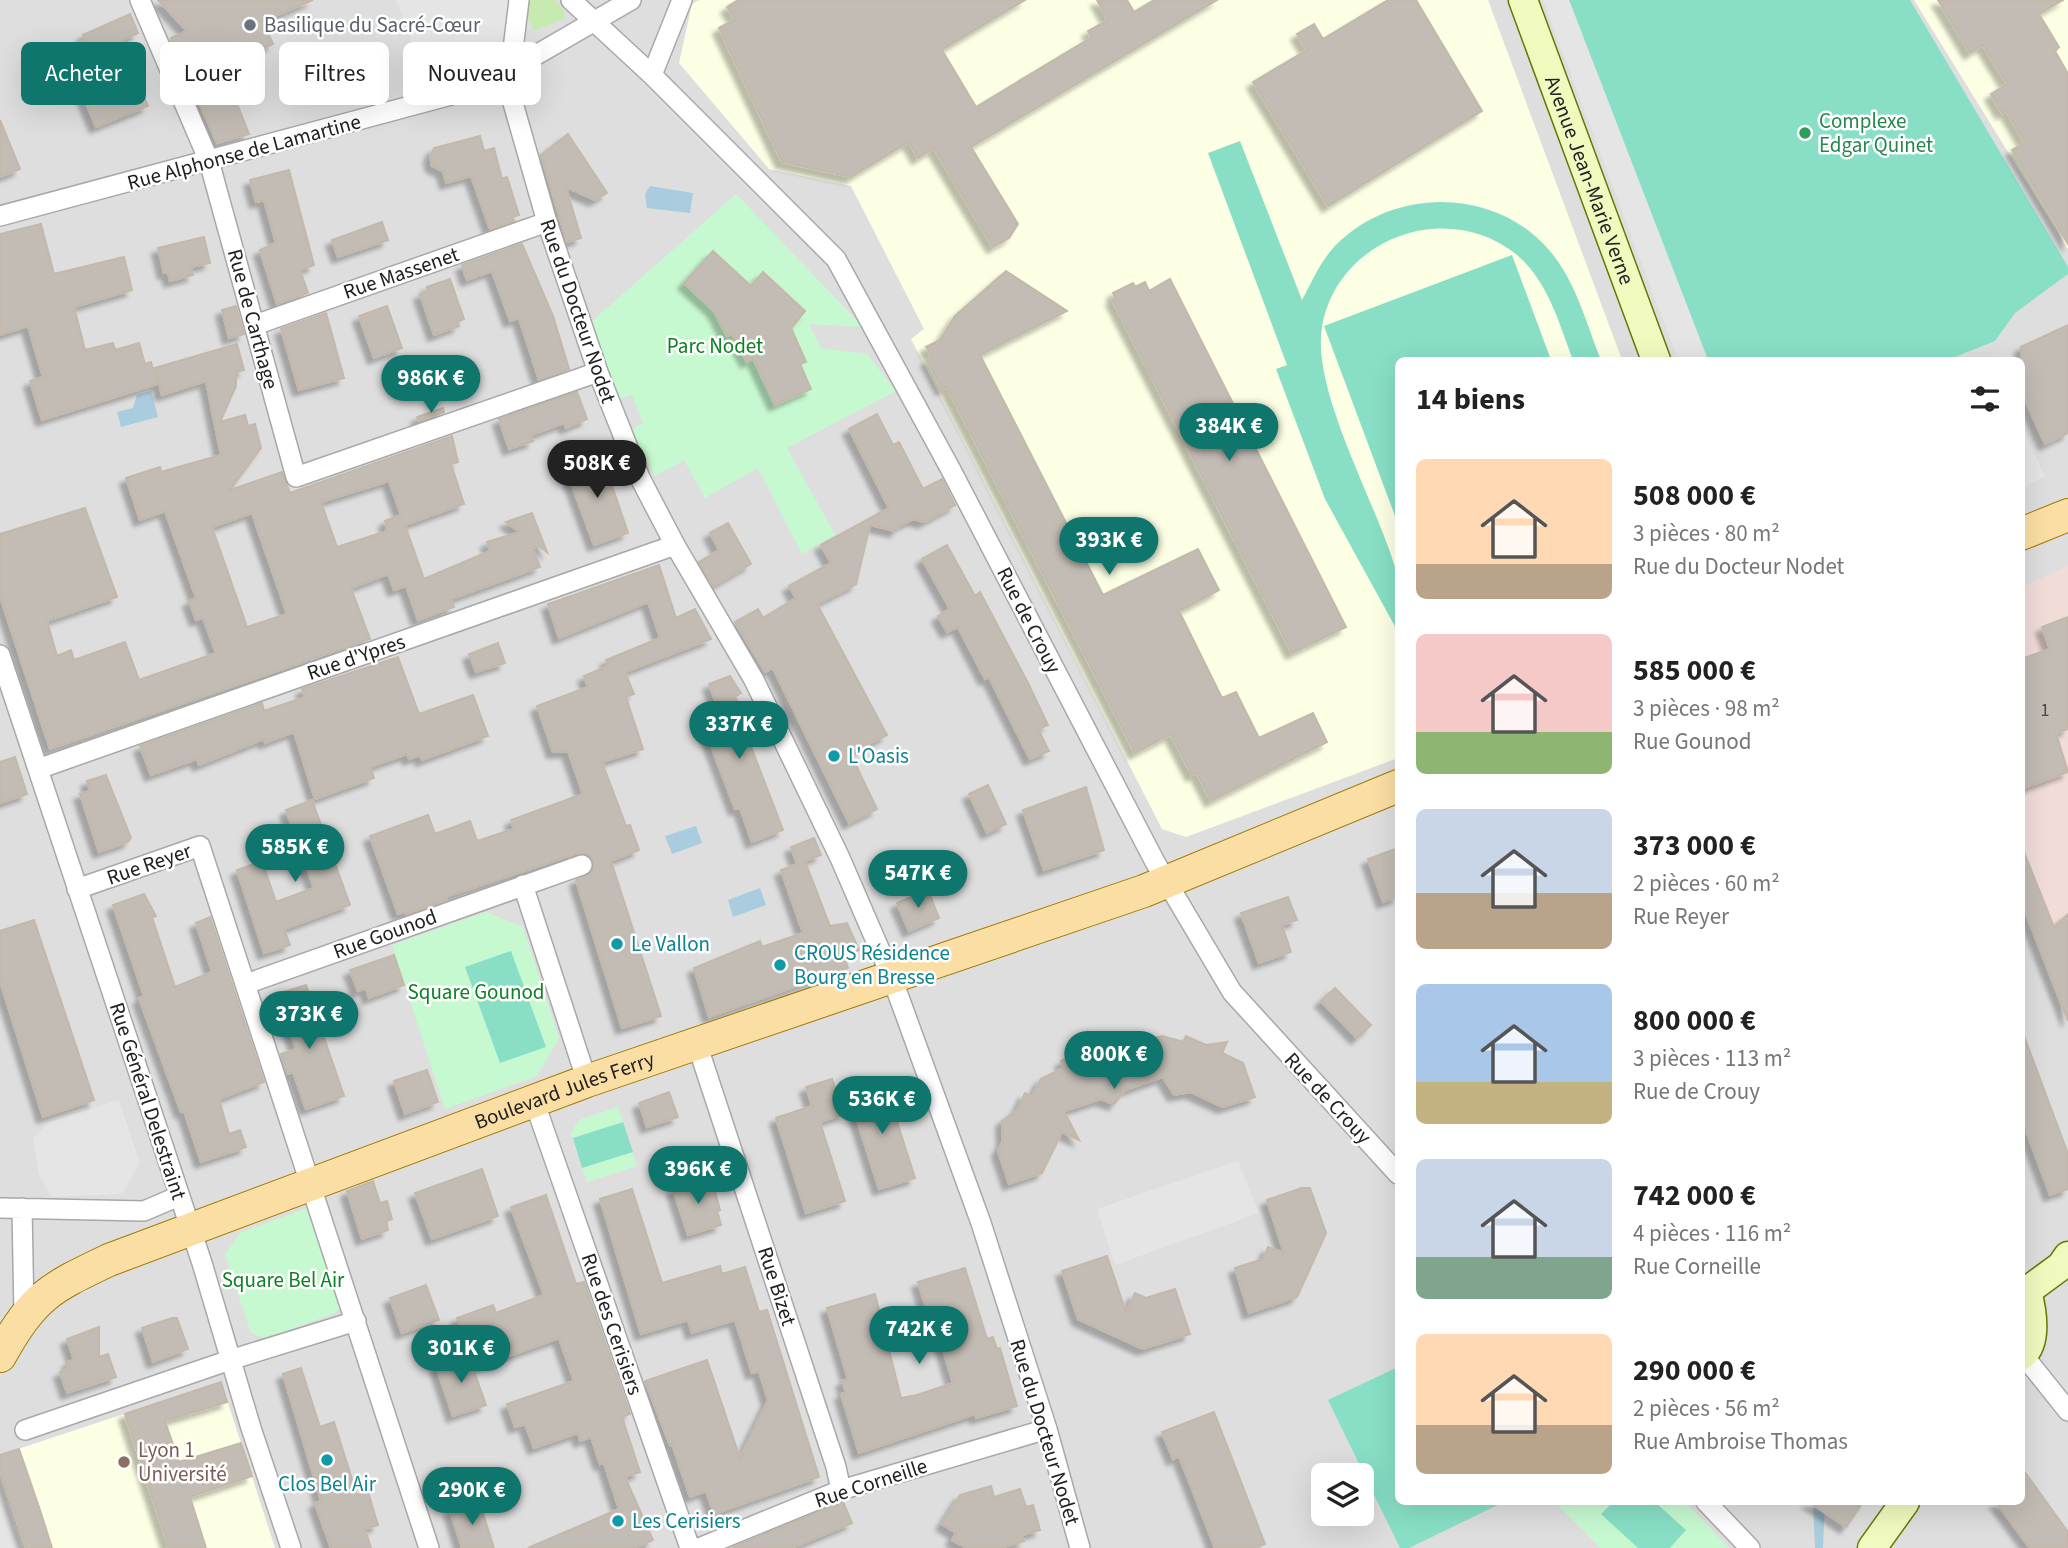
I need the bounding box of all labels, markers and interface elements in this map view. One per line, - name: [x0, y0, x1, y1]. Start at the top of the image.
- place label: Basilique du Sacré-Cœur: [264, 10, 481, 40]
- marker: Basilique du Sacré-Cœur: [242, 17, 258, 33]
- chip: Acheter: [21, 42, 146, 105]
- chip: Louer: [160, 42, 265, 105]
- chip: Filtres: [279, 42, 389, 105]
- chip: Nouveau: [403, 42, 541, 105]
- street label: Avenue Jean-Marie Verne: [1537, 71, 1642, 289]
- street label: Rue Alphonse de Lamartine: [124, 106, 364, 198]
- place label: Complexe Edgar Quinet: [1819, 106, 1933, 160]
- marker: Complexe Edgar Quinet: [1797, 125, 1813, 141]
- street label: Rue du Docteur Nodet: [532, 215, 624, 407]
- street label: Rue Massenet: [339, 239, 463, 307]
- street label: Rue de Carthage: [220, 246, 286, 392]
- park label: Parc Nodet: [667, 331, 763, 361]
- pin: 986K €: [374, 356, 488, 415]
- text: 986K €: [397, 361, 465, 394]
- text: 14 biens: [1416, 378, 1525, 421]
- icon: filters: [1966, 380, 2004, 418]
- pin: 384K €: [1172, 404, 1286, 463]
- text: 384K €: [1195, 409, 1263, 442]
- pin: 508K €: [540, 440, 654, 500]
- text: 508K €: [563, 446, 631, 479]
- text: 508 000 €: [1633, 474, 1756, 517]
- icon: home: [1472, 487, 1556, 571]
- text: 3 pièces · 80 m²: [1633, 517, 1780, 550]
- pin: 393K €: [1052, 518, 1166, 577]
- text: 393K €: [1075, 523, 1143, 556]
- text: Rue du Docteur Nodet: [1633, 550, 1844, 583]
- street label: Rue de Crouy: [989, 562, 1069, 679]
- street label: Rue d'Ypres: [303, 626, 409, 688]
- text: 585 000 €: [1633, 649, 1756, 692]
- icon: home: [1472, 662, 1556, 746]
- text: 3 pièces · 98 m²: [1633, 692, 1780, 725]
- house number: 1: [2041, 698, 2049, 723]
- pin: 337K €: [682, 702, 796, 761]
- text: 337K €: [705, 707, 773, 740]
- text: Rue Gounod: [1633, 725, 1752, 758]
- place label: L'Oasis: [848, 741, 909, 771]
- marker: L'Oasis: [826, 748, 842, 764]
- pin: 585K €: [238, 824, 352, 884]
- text: 373 000 €: [1633, 824, 1756, 867]
- text: 585K €: [261, 830, 329, 863]
- street label: Rue Reyer: [103, 835, 196, 892]
- icon: home: [1472, 837, 1556, 921]
- pin: 547K €: [861, 850, 975, 910]
- text: 547K €: [884, 856, 952, 889]
- text: 2 pièces · 60 m²: [1633, 867, 1780, 900]
- text: Rue Reyer: [1633, 900, 1729, 933]
- street label: Rue Gounod: [329, 901, 441, 967]
- place label: Le Vallon: [631, 929, 710, 959]
- marker: Le Vallon: [609, 936, 625, 952]
- place label: CROUS Résidence Bourg en Bresse: [794, 938, 950, 992]
- marker: CROUS Résidence Bourg en Bresse: [772, 957, 788, 973]
- park label: Square Gounod: [408, 977, 544, 1007]
- pin: 373K €: [252, 992, 366, 1051]
- text: 373K €: [275, 997, 343, 1030]
- street label: Rue Général Delestraint: [102, 998, 194, 1204]
- text: 800 000 €: [1633, 999, 1756, 1042]
- icon: home: [1472, 1012, 1556, 1096]
- pin: 800K €: [1057, 1032, 1171, 1091]
- text: 800K €: [1080, 1037, 1148, 1070]
- text: 3 pièces · 113 m²: [1633, 1042, 1791, 1075]
- street label: Boulevard Jules Ferry: [470, 1044, 659, 1137]
- street label: Rue de Crouy: [1277, 1045, 1379, 1151]
- text: Rue de Crouy: [1633, 1075, 1760, 1108]
- pin: 536K €: [825, 1076, 939, 1136]
- text: 536K €: [848, 1082, 916, 1115]
- pin: 396K €: [641, 1146, 755, 1206]
- text: 396K €: [664, 1152, 732, 1185]
- text: 742 000 €: [1633, 1174, 1756, 1217]
- icon: home: [1472, 1187, 1556, 1271]
- text: 4 pièces · 116 m²: [1633, 1217, 1791, 1250]
- street label: Rue Bizet: [750, 1243, 804, 1329]
- street label: Rue des Cerisiers: [574, 1249, 650, 1399]
- text: Rue Corneille: [1633, 1250, 1761, 1283]
- park label: Square Bel Air: [222, 1265, 345, 1295]
- pin: 742K €: [862, 1306, 976, 1366]
- text: 742K €: [885, 1312, 953, 1345]
- pin: 301K €: [404, 1326, 518, 1385]
- text: 301K €: [427, 1331, 495, 1364]
- street label: Rue du Docteur Nodet: [1002, 1335, 1088, 1529]
- text: 290 000 €: [1633, 1349, 1756, 1392]
- icon: home: [1472, 1362, 1556, 1446]
- text: 2 pièces · 56 m²: [1633, 1392, 1780, 1425]
- text: Rue Ambroise Thomas: [1633, 1425, 1848, 1458]
- place label: Lyon 1 Université: [138, 1435, 227, 1489]
- street label: Rue Corneille: [811, 1451, 931, 1515]
- marker: Clos Bel Air: [319, 1452, 335, 1468]
- marker: Lyon 1 Université: [116, 1454, 132, 1470]
- map controls: [1311, 1463, 1374, 1526]
- button: layers: [1311, 1463, 1374, 1526]
- pin: 290K €: [415, 1468, 529, 1527]
- place label: Clos Bel Air: [278, 1469, 377, 1499]
- text: 290K €: [438, 1473, 506, 1506]
- place label: Les Cerisiers: [632, 1506, 741, 1536]
- marker: Les Cerisiers: [610, 1513, 626, 1529]

